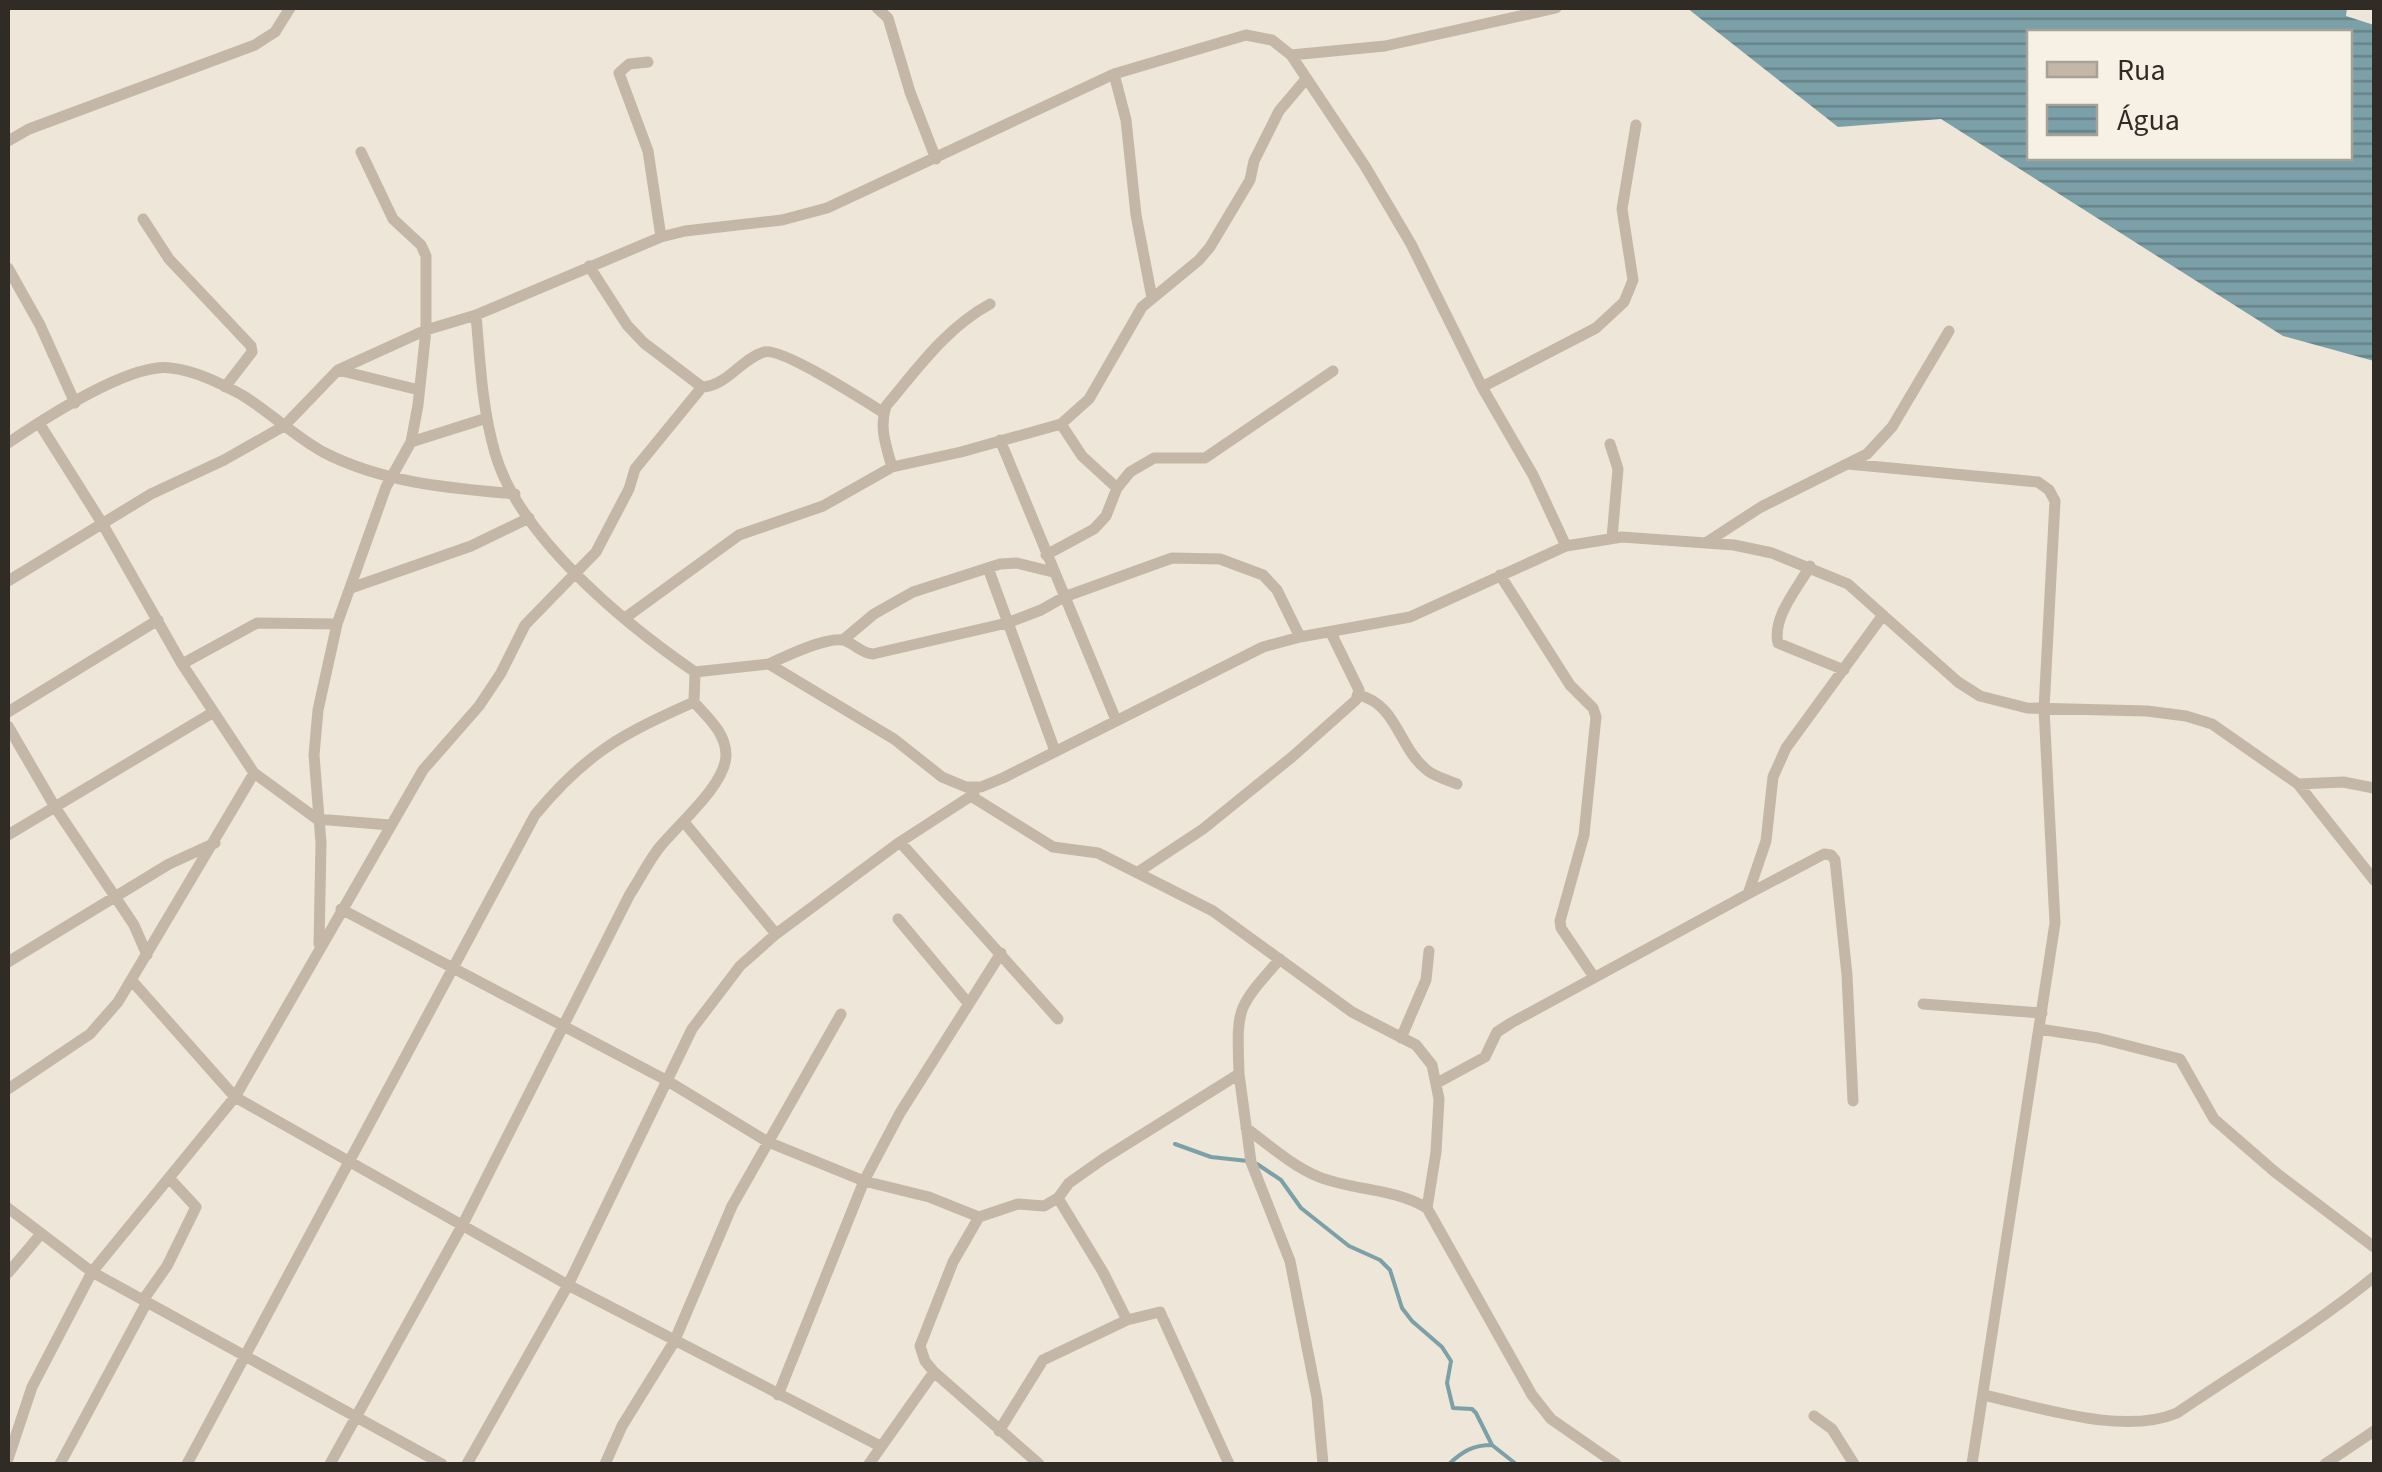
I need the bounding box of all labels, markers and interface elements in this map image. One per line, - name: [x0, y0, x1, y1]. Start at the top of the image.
- legend: [2027, 30, 2352, 160]
- text: Rua: [2117, 49, 2166, 92]
- text: Água: [2117, 99, 2180, 142]

